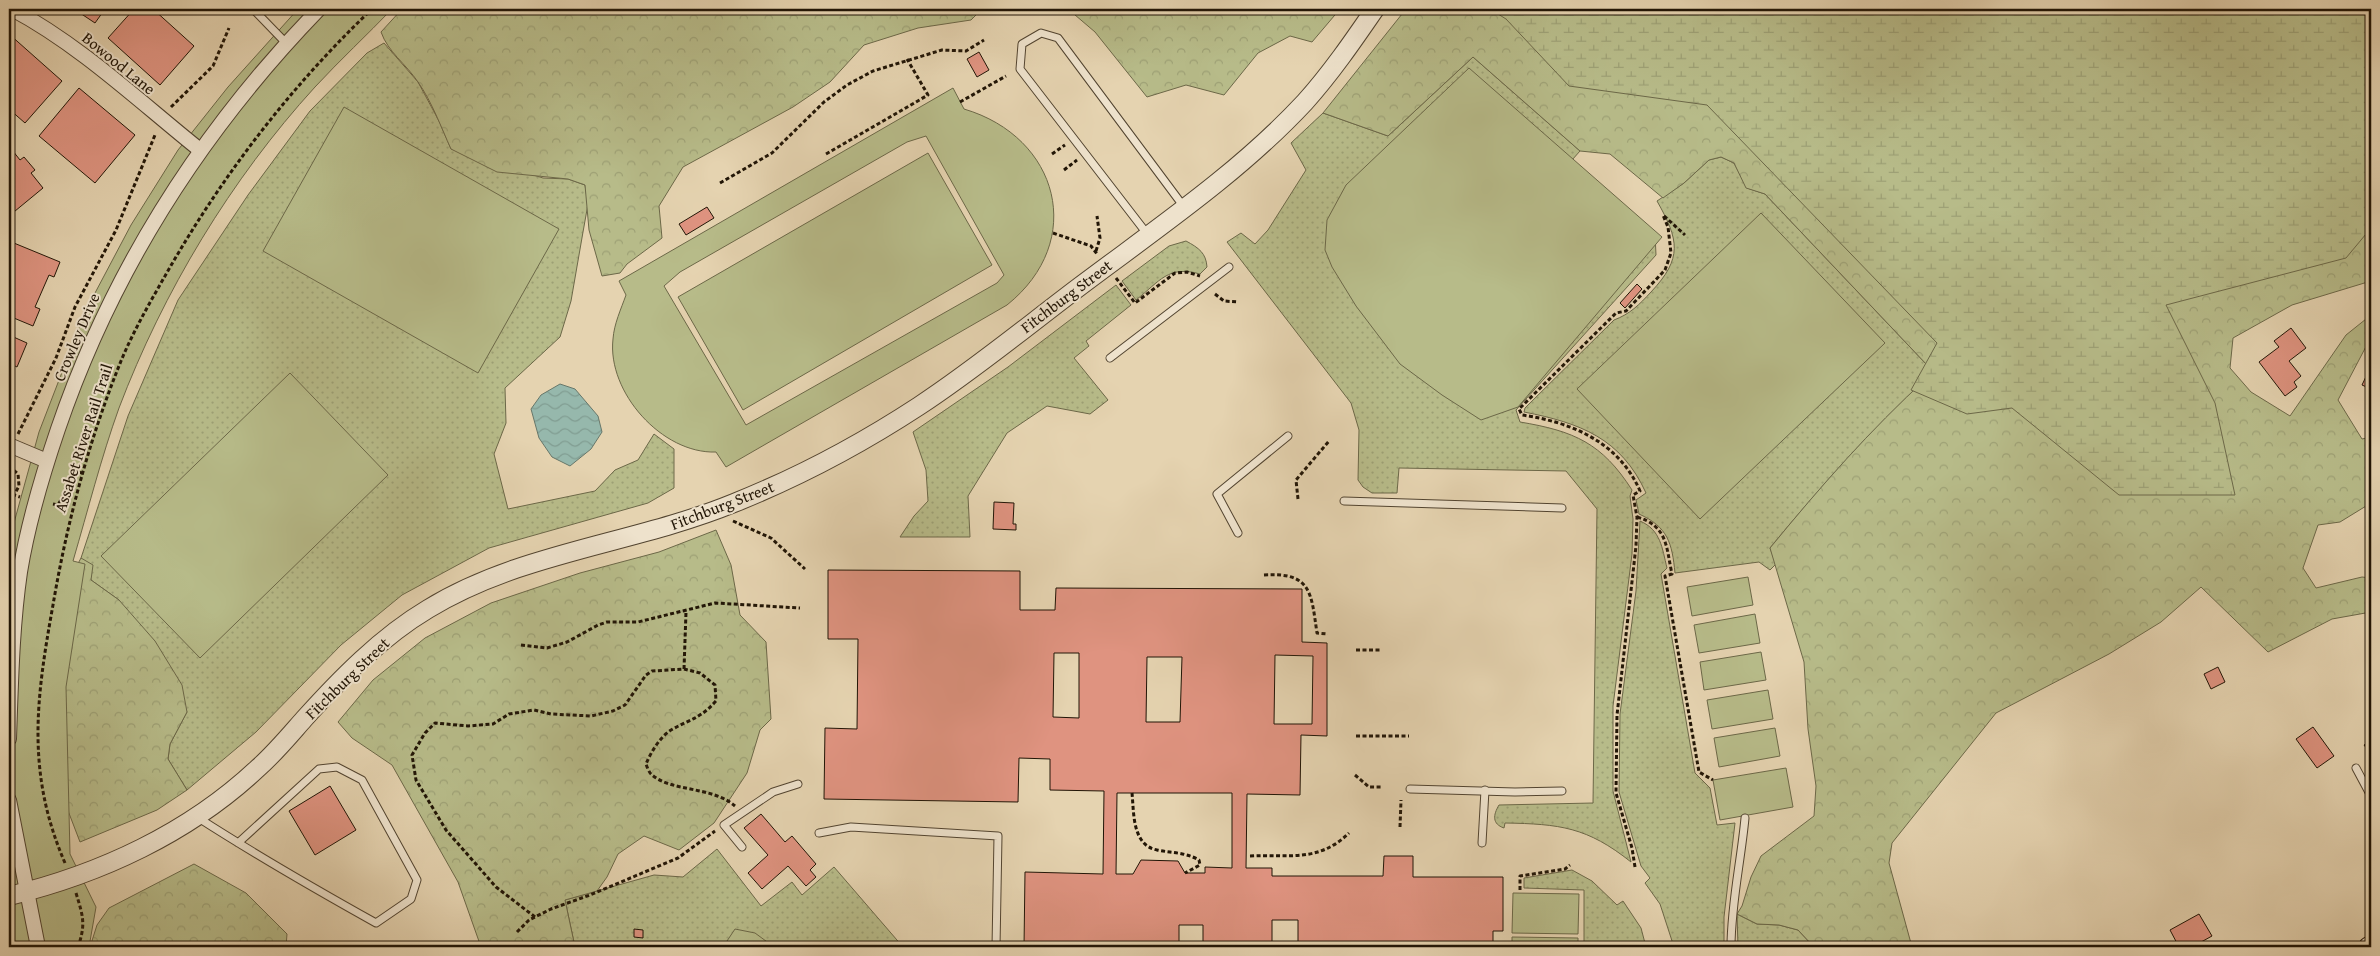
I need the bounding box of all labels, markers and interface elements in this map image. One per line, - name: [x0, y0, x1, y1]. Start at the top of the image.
- street label: Bowood Lane: [77, 26, 161, 100]
- street label: Fitchburg Street: [1015, 253, 1117, 338]
- street label: Crowley Drive: [47, 289, 105, 385]
- street label: Assabet River Rail Trail: [48, 360, 119, 515]
- street label: Fitchburg Street: [667, 474, 778, 536]
- street label: Fitchburg Street: [299, 631, 395, 725]

